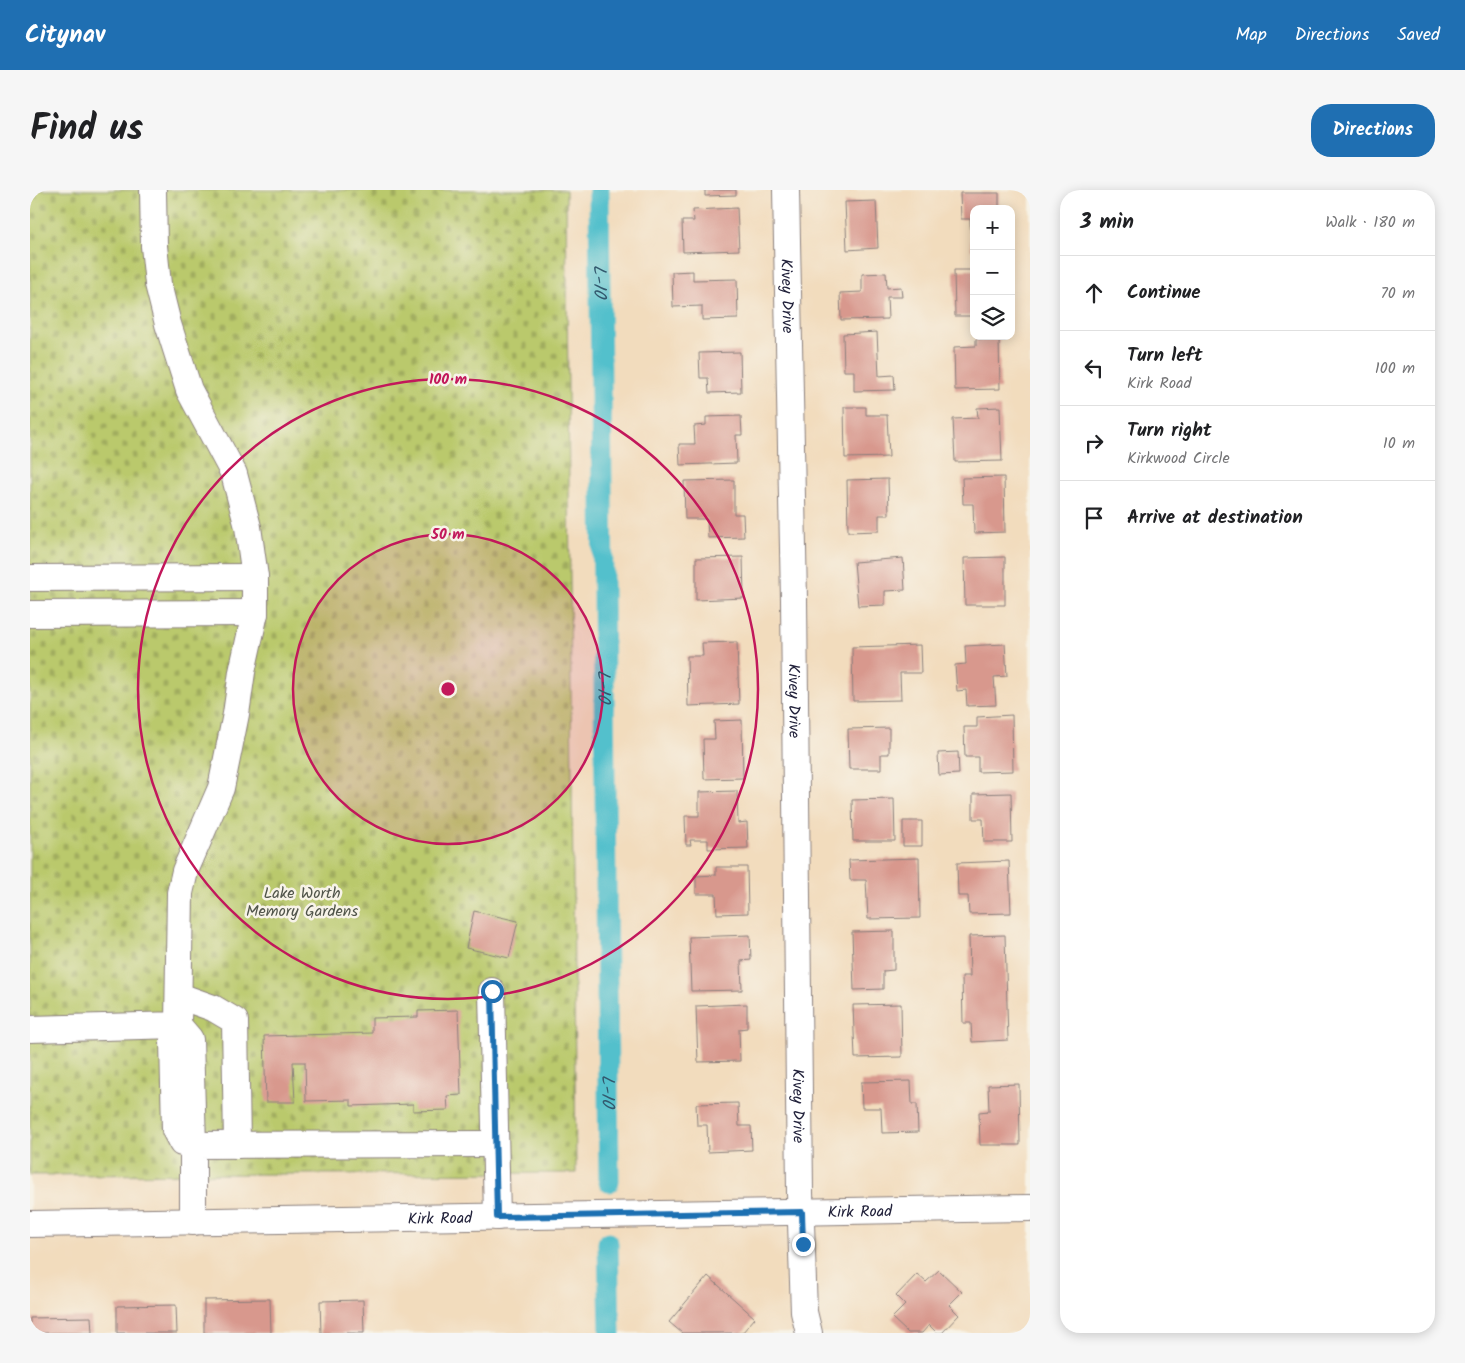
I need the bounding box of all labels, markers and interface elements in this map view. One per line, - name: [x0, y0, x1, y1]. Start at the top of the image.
- text: Citynav: [25, 16, 105, 55]
- text: Map: [1235, 21, 1267, 50]
- text: Directions: [1295, 21, 1369, 50]
- text: Saved: [1397, 21, 1440, 50]
- text: Find us: [30, 102, 143, 158]
- button: Directions: [1311, 104, 1435, 157]
- map controls: [970, 205, 1015, 340]
- button: +: [970, 205, 1015, 250]
- text: 3 min: [1080, 206, 1134, 239]
- text: Walk · 180 m: [1325, 210, 1415, 235]
- button: −: [970, 250, 1015, 295]
- street label: Kivey Drive: [773, 258, 800, 334]
- water label: L-10: [584, 264, 613, 301]
- text: Continue: [1127, 278, 1200, 308]
- icon: ahead: [1080, 279, 1108, 307]
- text: 70 m: [1380, 281, 1415, 306]
- button: layers: [970, 295, 1015, 340]
- text: Turn left: [1127, 341, 1202, 371]
- icon: left: [1080, 354, 1108, 382]
- text: 100 m: [1375, 356, 1415, 381]
- text: 100 m: [429, 368, 467, 392]
- text: Kirk Road: [1127, 371, 1192, 396]
- text: Turn right: [1127, 416, 1212, 446]
- icon: right: [1080, 429, 1108, 457]
- text: 10 m: [1383, 431, 1415, 456]
- text: Kirkwood Circle: [1127, 446, 1230, 471]
- text: Arrive at destination: [1127, 503, 1303, 533]
- icon: arrive: [1080, 504, 1108, 532]
- text: 50 m: [430, 523, 465, 547]
- street label: Kivey Drive: [781, 664, 806, 738]
- water label: L-10: [588, 669, 617, 706]
- centre of rings: [439, 680, 457, 698]
- park label: Lake Worth Memory Gardens: [246, 881, 358, 924]
- route start: [481, 980, 504, 1003]
- street label: Kivey Drive: [785, 1068, 810, 1143]
- water label: L-10: [592, 1074, 621, 1110]
- street label: Kirk Road: [827, 1199, 893, 1225]
- street label: Kirk Road: [407, 1206, 473, 1232]
- route end: [792, 1233, 815, 1256]

